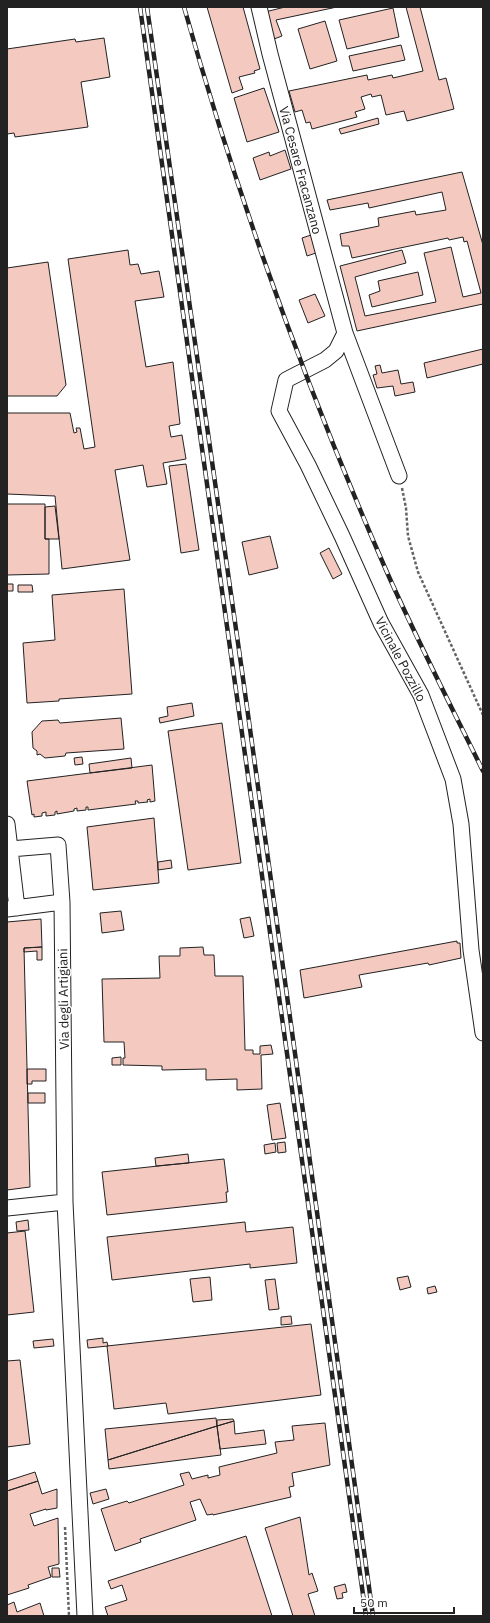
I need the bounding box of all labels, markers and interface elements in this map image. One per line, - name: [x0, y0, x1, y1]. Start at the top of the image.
- street label: Via Cesare Fracanzano: [275, 104, 326, 236]
- street label: Vicinale Pozzillo: [371, 614, 430, 704]
- street label: Via degli Artigiani: [54, 948, 73, 1050]
- scale bar: [354, 1589, 454, 1615]
- text: 50 m: [360, 1595, 388, 1610]

